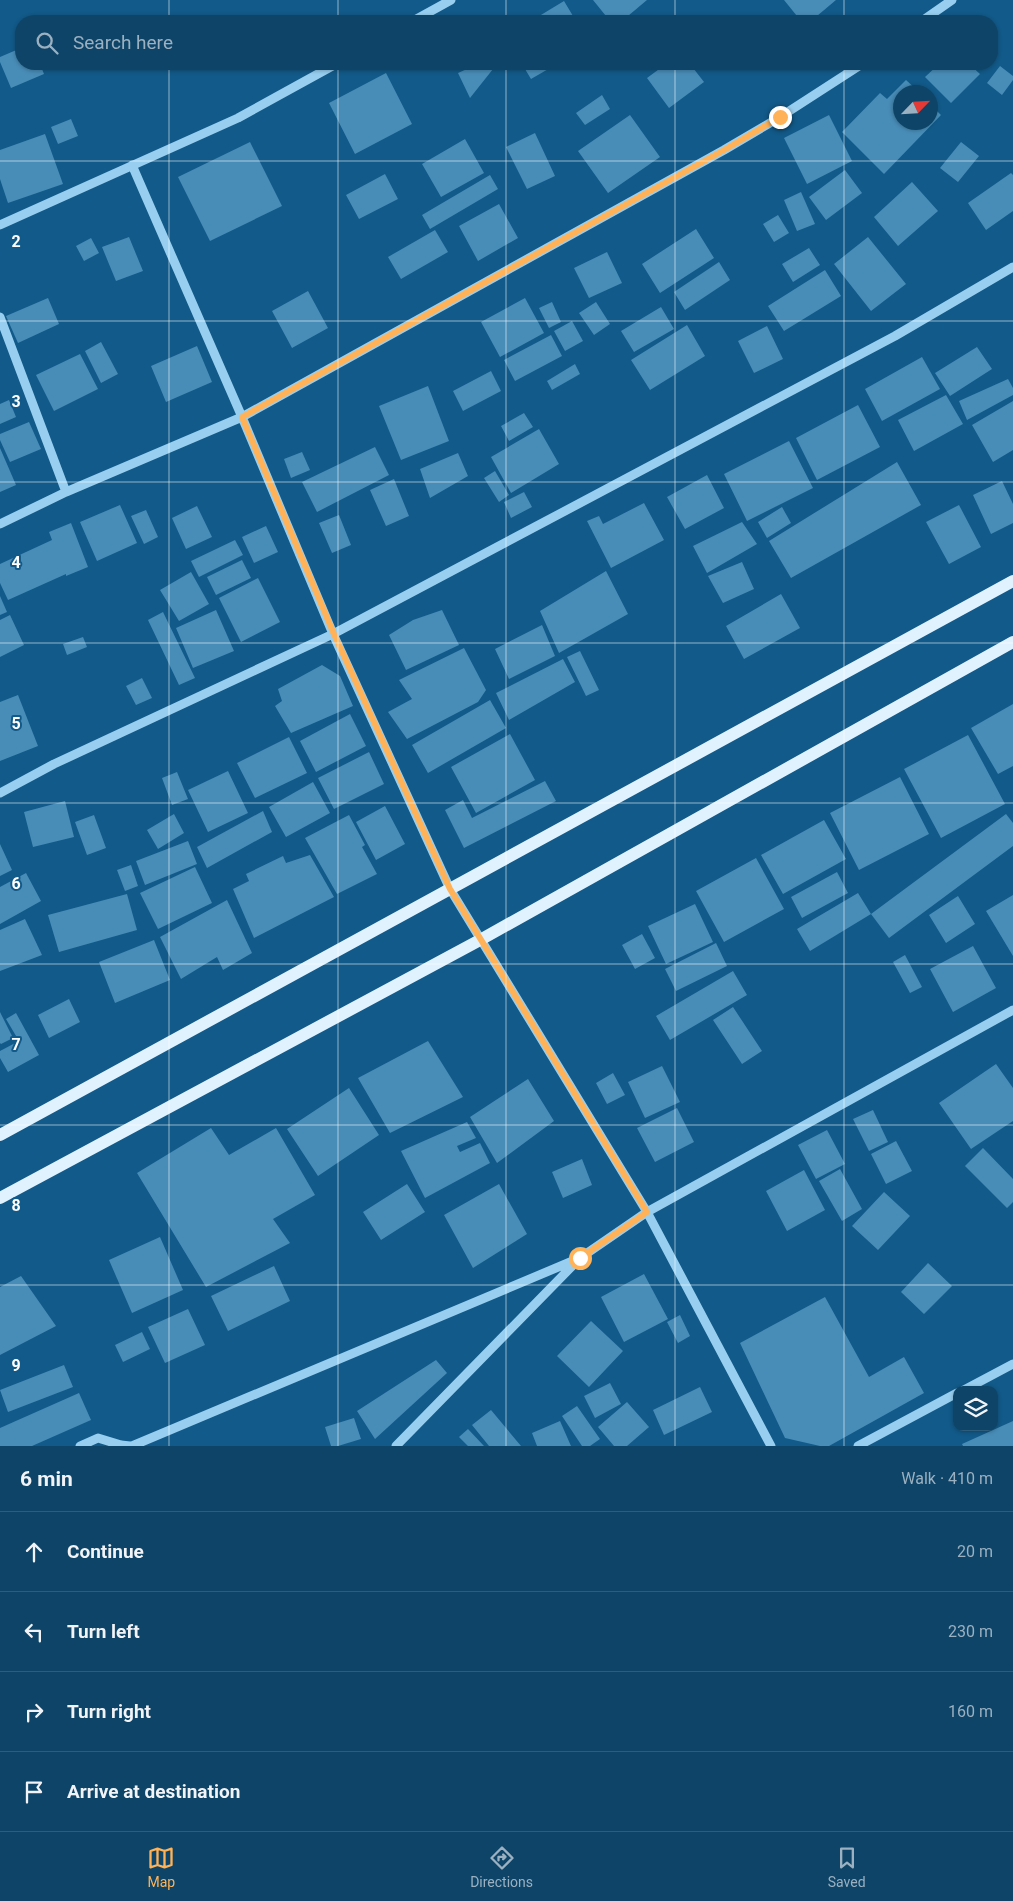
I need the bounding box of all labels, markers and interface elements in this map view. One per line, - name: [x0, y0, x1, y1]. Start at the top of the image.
- search box: [15, 15, 998, 70]
- icon: search: [33, 29, 61, 57]
- text: Search here: [73, 31, 173, 54]
- north arrow: [893, 85, 938, 130]
- route end: [769, 106, 792, 129]
- text: 2: [11, 232, 21, 251]
- text: 3: [11, 392, 21, 411]
- text: 4: [11, 553, 21, 572]
- text: 5: [11, 714, 21, 733]
- text: 6: [11, 874, 21, 893]
- text: 7: [11, 1035, 21, 1054]
- text: 8: [11, 1196, 21, 1215]
- route start: [569, 1247, 592, 1270]
- text: 9: [11, 1356, 21, 1375]
- map controls: [953, 1386, 998, 1431]
- button: layers: [953, 1386, 998, 1431]
- text: 6 min: [20, 1467, 73, 1491]
- text: Walk · 410 m: [901, 1469, 993, 1488]
- icon: ahead: [20, 1538, 48, 1566]
- text: Continue: [67, 1540, 144, 1563]
- text: 20 m: [957, 1542, 993, 1561]
- icon: left: [20, 1618, 48, 1646]
- text: Turn left: [67, 1620, 140, 1643]
- text: 230 m: [948, 1622, 993, 1641]
- icon: right: [20, 1698, 48, 1726]
- text: Turn right: [67, 1700, 151, 1723]
- text: 160 m: [948, 1702, 993, 1721]
- icon: arrive: [20, 1778, 48, 1806]
- text: Arrive at destination: [67, 1780, 240, 1803]
- tab: Map: [147, 1844, 175, 1890]
- tab: Directions: [470, 1844, 533, 1890]
- tab: Saved: [828, 1844, 866, 1890]

